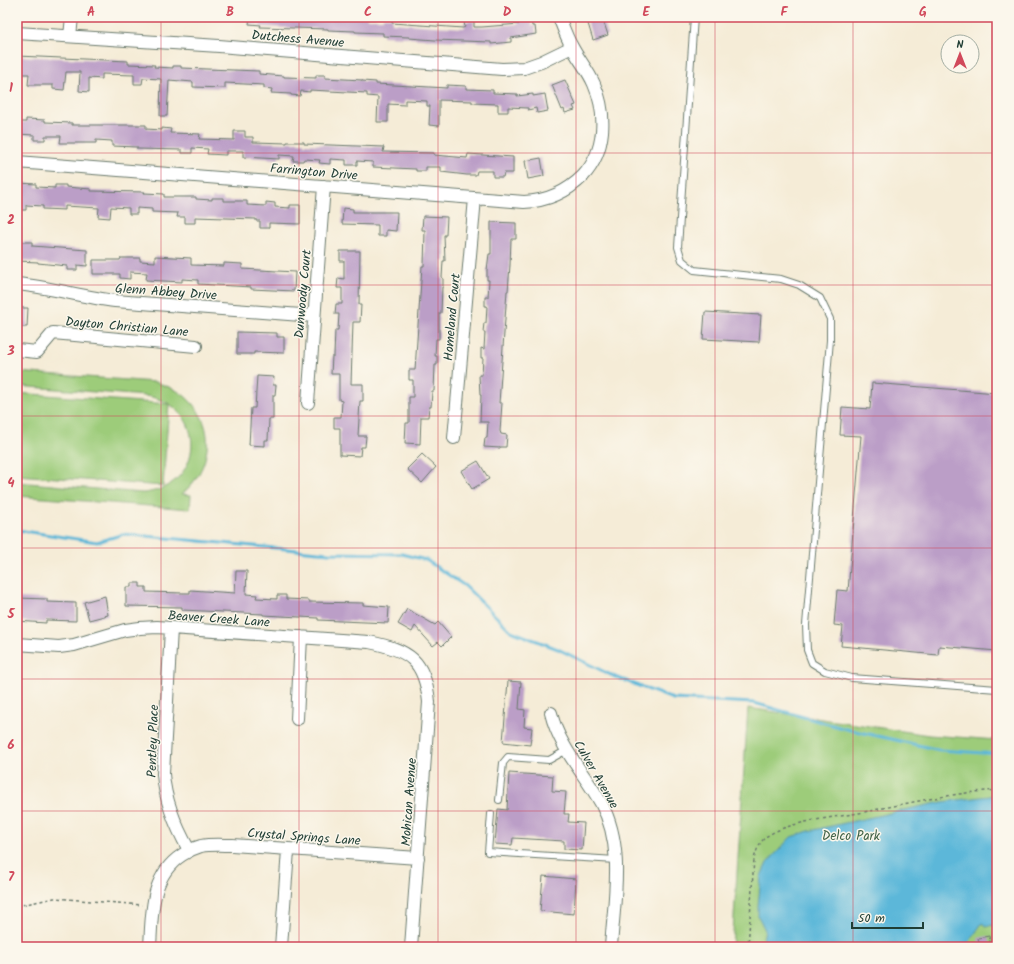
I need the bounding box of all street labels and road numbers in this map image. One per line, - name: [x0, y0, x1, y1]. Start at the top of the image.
- street label: Dutchess Avenue: [251, 25, 345, 54]
- street label: Farrington Drive: [269, 158, 359, 187]
- street label: Dunwoody Court: [289, 248, 318, 339]
- street label: Homeland Court: [438, 271, 467, 362]
- street label: Glenn Abbey Drive: [114, 278, 218, 307]
- street label: Dayton Christian Lane: [64, 312, 190, 343]
- street label: Beaver Creek Lane: [167, 605, 271, 634]
- street label: Pentley Place: [142, 704, 165, 778]
- street label: Culver Avenue: [568, 736, 624, 813]
- street label: Mohican Avenue: [396, 757, 423, 847]
- street label: Crystal Springs Lane: [246, 823, 361, 852]

